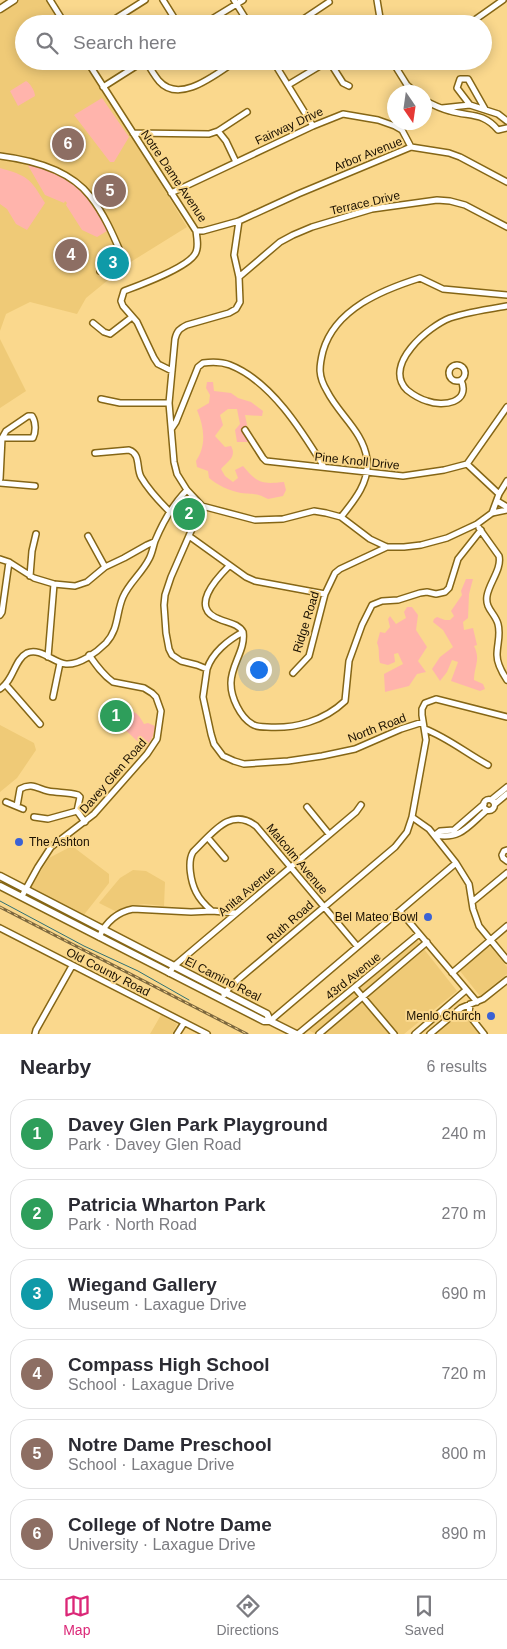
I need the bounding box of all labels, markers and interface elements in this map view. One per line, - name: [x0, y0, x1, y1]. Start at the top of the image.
- search box: [15, 15, 492, 70]
- icon: search: [33, 29, 61, 57]
- text: Search here: [73, 32, 177, 53]
- north arrow: [387, 85, 432, 130]
- street label: Fairway Drive: [253, 104, 325, 148]
- pin: 6: [52, 125, 84, 163]
- street label: Notre Dame Avenue: [138, 127, 210, 225]
- street label: Arbor Avenue: [332, 134, 405, 174]
- pin: 5: [94, 172, 126, 210]
- street label: Terrace Drive: [329, 188, 402, 218]
- pin: 4: [55, 236, 87, 274]
- pin: 3: [97, 244, 129, 282]
- street label: Pine Knoll Drive: [314, 450, 401, 472]
- pin: 2: [173, 495, 205, 533]
- street label: Ridge Road: [290, 590, 322, 654]
- your location: [246, 657, 272, 683]
- pin: 1: [100, 697, 132, 735]
- street label: North Road: [346, 710, 408, 746]
- street label: Davey Glen Road: [77, 736, 149, 816]
- street label: Malcolm Avenue: [263, 821, 331, 897]
- place label: The Ashton: [29, 835, 90, 849]
- marker: The Ashton: [13, 836, 25, 848]
- street label: Anita Avenue: [215, 863, 279, 919]
- street label: Ruth Road: [264, 898, 316, 946]
- place label: Bel Mateo Bowl: [335, 910, 418, 924]
- marker: Bel Mateo Bowl: [422, 911, 434, 923]
- street label: Old County Road: [64, 945, 152, 999]
- street label: 43rd Avenue: [322, 949, 384, 1003]
- street label: El Camino Real: [183, 954, 263, 1004]
- place label: Menlo Church: [406, 1009, 481, 1023]
- marker: Menlo Church: [485, 1010, 497, 1022]
- text: Nearby: [20, 1055, 91, 1078]
- text: 6 results: [427, 1058, 487, 1075]
- text: Davey Glen Park Playground: [68, 1114, 328, 1135]
- text: 1: [33, 1125, 41, 1142]
- text: 240 m: [442, 1125, 486, 1142]
- text: Park · Davey Glen Road: [68, 1136, 241, 1153]
- text: Patricia Wharton Park: [68, 1194, 265, 1215]
- text: 2: [33, 1205, 41, 1222]
- text: 270 m: [442, 1205, 486, 1222]
- text: Park · North Road: [68, 1216, 197, 1233]
- text: Wiegand Gallery: [68, 1274, 217, 1295]
- text: 3: [33, 1285, 41, 1302]
- text: 690 m: [442, 1285, 486, 1302]
- text: Museum · Laxague Drive: [68, 1296, 247, 1313]
- text: Compass High School: [68, 1354, 270, 1375]
- text: 4: [33, 1365, 41, 1382]
- text: 720 m: [442, 1365, 486, 1382]
- text: School · Laxague Drive: [68, 1376, 234, 1393]
- text: Notre Dame Preschool: [68, 1434, 272, 1455]
- text: 5: [33, 1445, 41, 1462]
- text: 800 m: [442, 1445, 486, 1462]
- text: School · Laxague Drive: [68, 1456, 234, 1473]
- text: College of Notre Dame: [68, 1514, 272, 1535]
- text: 6: [33, 1525, 41, 1542]
- text: 890 m: [442, 1525, 486, 1542]
- text: University · Laxague Drive: [68, 1536, 256, 1553]
- tab: Map: [63, 1592, 91, 1638]
- tab: Directions: [217, 1592, 279, 1638]
- tab: Saved: [404, 1592, 444, 1638]

